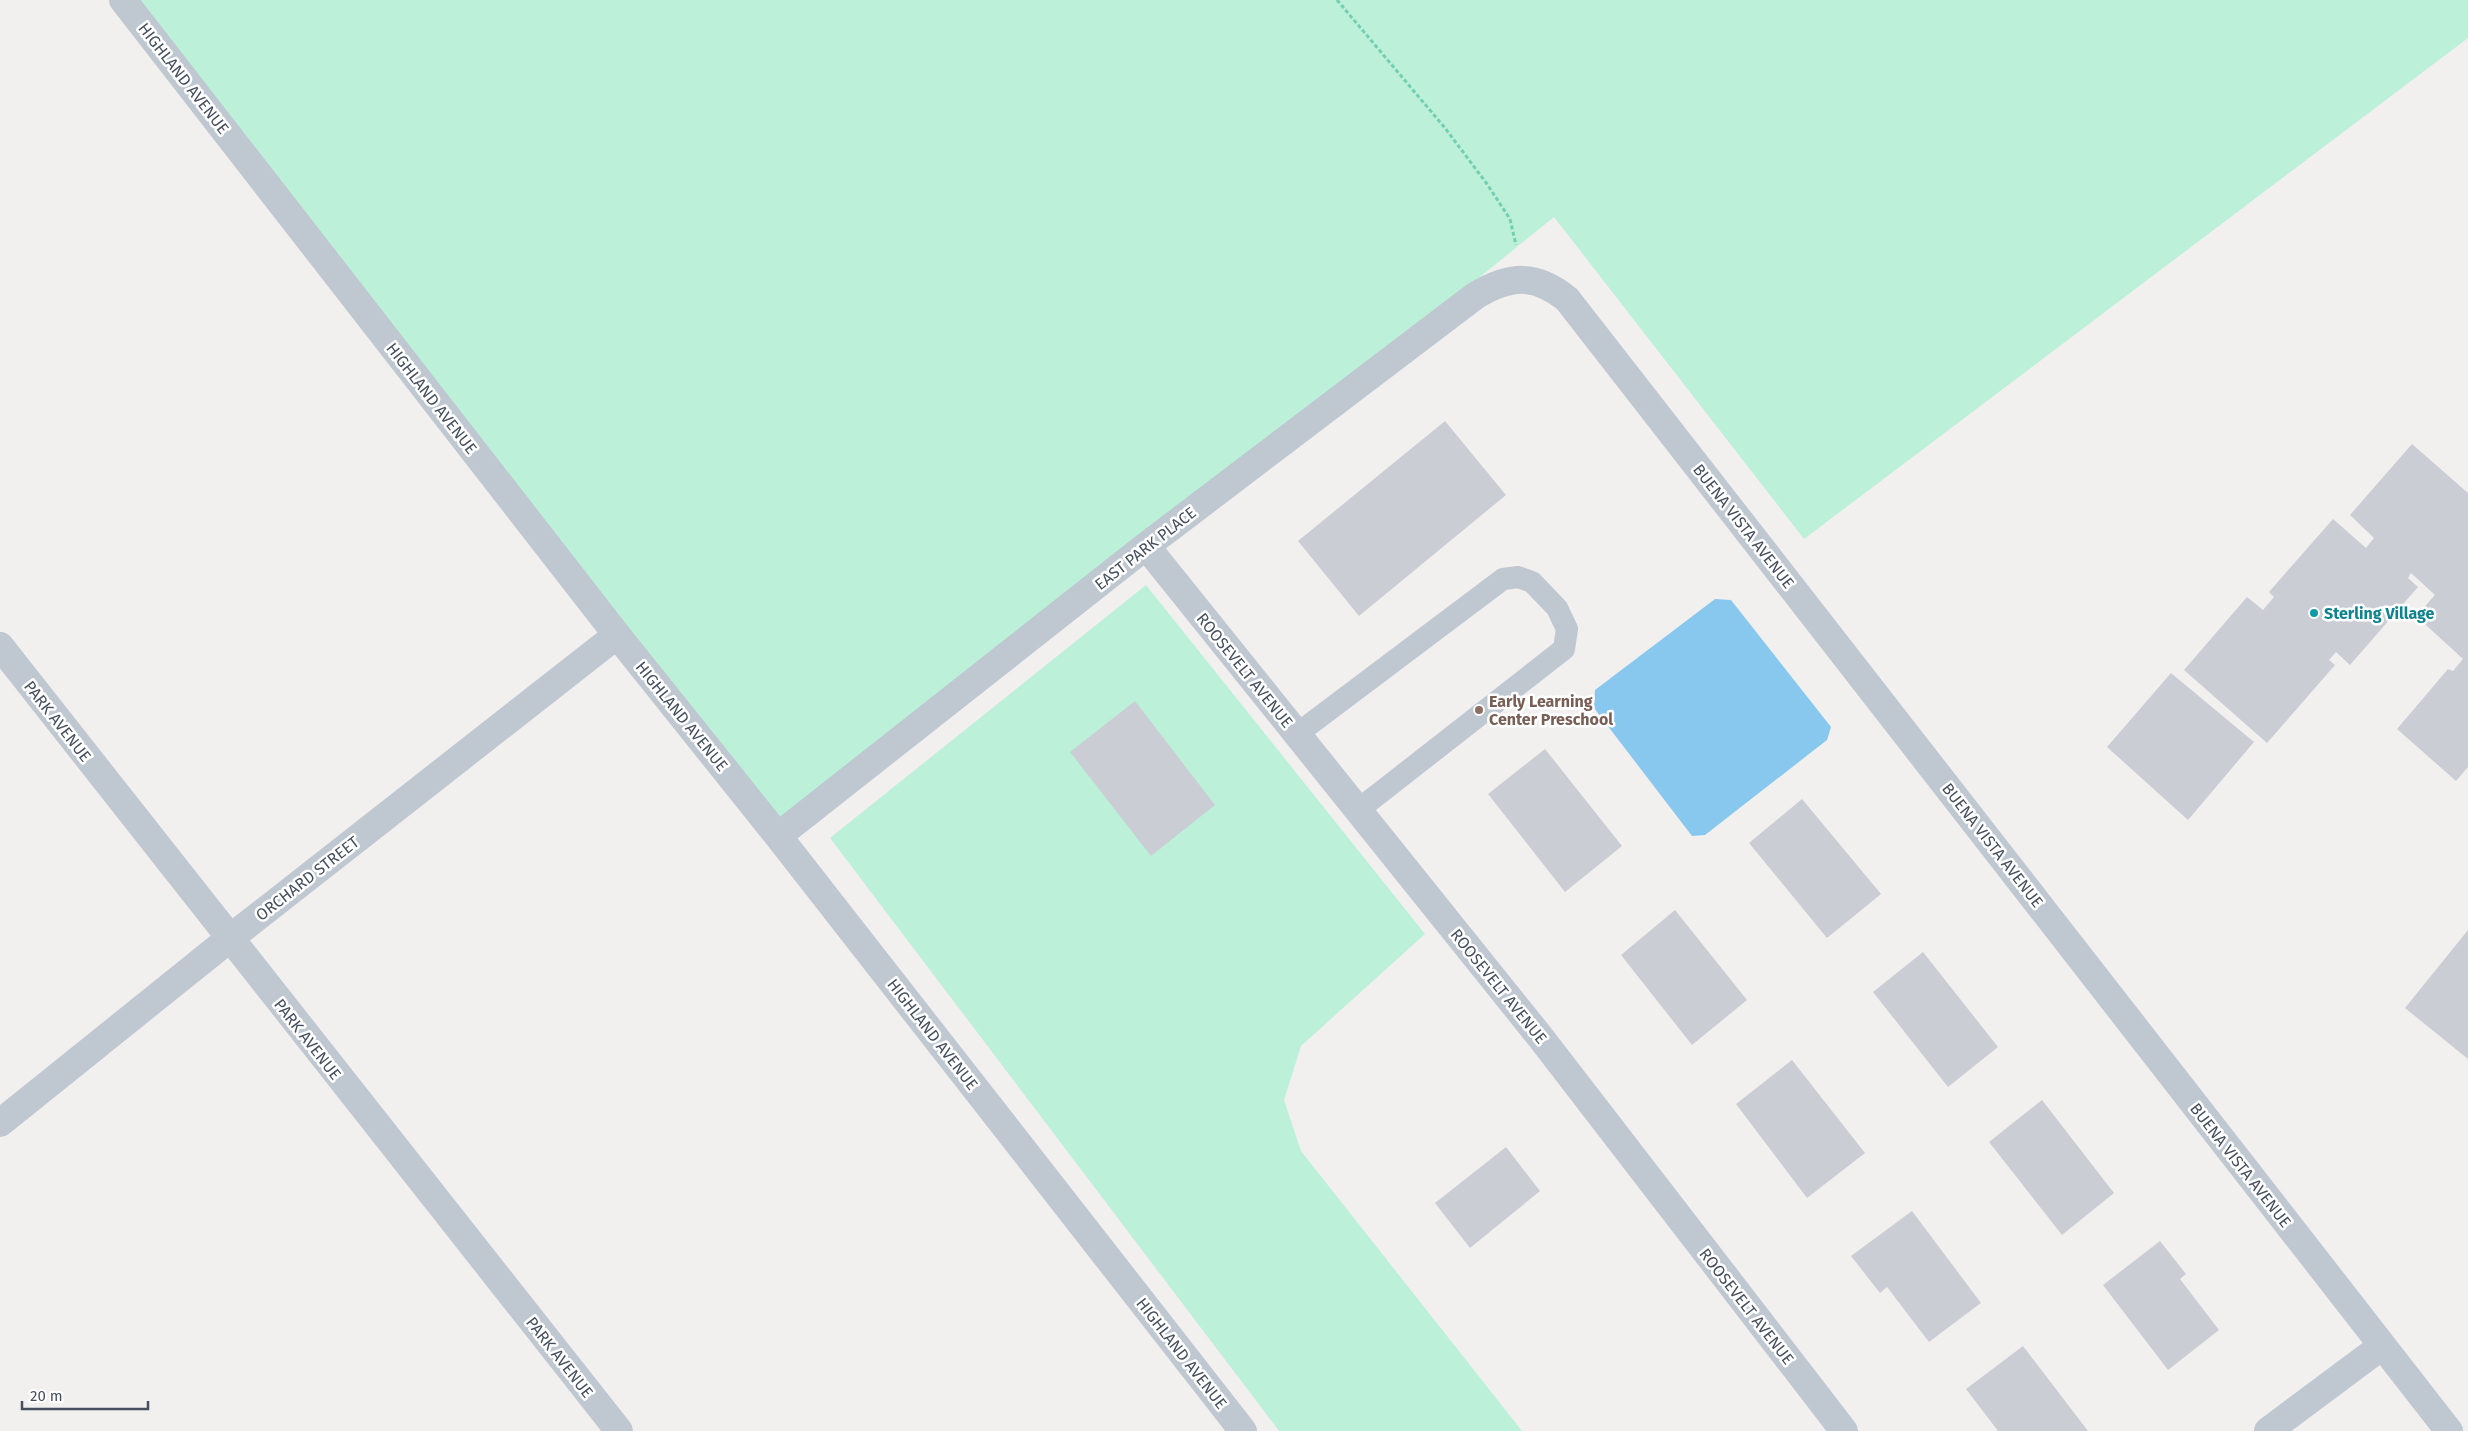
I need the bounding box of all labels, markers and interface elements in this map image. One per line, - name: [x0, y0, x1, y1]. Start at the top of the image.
- street label: HIGHLAND AVENUE: [134, 19, 233, 138]
- street label: HIGHLAND AVENUE: [382, 339, 481, 458]
- street label: BUENA VISTA AVENUE: [1689, 460, 1798, 592]
- street label: EAST PARK PLACE: [1091, 503, 1200, 594]
- place label: Sterling Village: [2324, 604, 2435, 623]
- marker: Sterling Village: [2308, 607, 2320, 619]
- street label: ROOSEVELT AVENUE: [1193, 609, 1297, 731]
- street label: HIGHLAND AVENUE: [632, 658, 732, 775]
- street label: PARK AVENUE: [20, 677, 95, 766]
- place label: Early Learning Center Preschool: [1489, 692, 1613, 729]
- marker: Early Learning Center Preschool: [1473, 704, 1485, 716]
- street label: BUENA VISTA AVENUE: [1938, 779, 2047, 911]
- street label: ORCHARD STREET: [252, 832, 363, 925]
- street label: ROOSEVELT AVENUE: [1447, 925, 1551, 1047]
- street label: HIGHLAND AVENUE: [883, 975, 982, 1094]
- street label: PARK AVENUE: [270, 995, 345, 1084]
- street label: BUENA VISTA AVENUE: [2186, 1099, 2295, 1231]
- street label: ROOSEVELT AVENUE: [1695, 1244, 1798, 1368]
- street label: HIGHLAND AVENUE: [1132, 1294, 1231, 1413]
- street label: PARK AVENUE: [522, 1313, 597, 1402]
- scale bar: [22, 1378, 149, 1410]
- text: 20 m: [30, 1387, 63, 1405]

